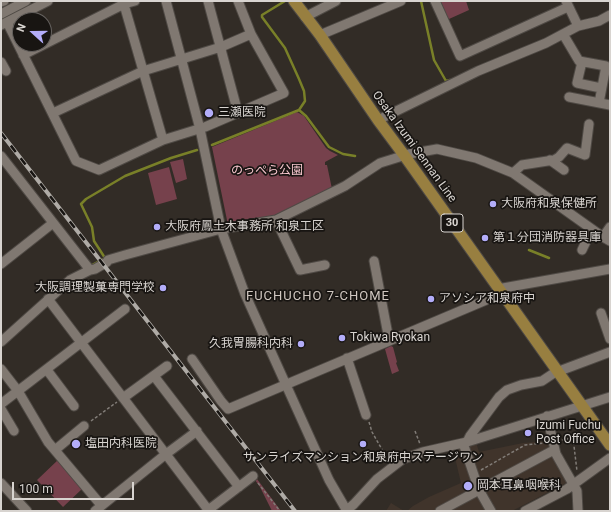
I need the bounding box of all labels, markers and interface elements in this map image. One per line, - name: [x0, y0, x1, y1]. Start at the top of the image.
- north arrow: [12, 12, 52, 52]
- text: N: [14, 22, 29, 34]
- street label: Osaka Izumi Sennan Line: [369, 89, 459, 205]
- place label: 三瀬医院: [218, 106, 266, 120]
- marker: 三瀬医院: [203, 107, 215, 119]
- park label: のっぺら公園: [231, 164, 303, 178]
- place label: 大阪府和泉保健所: [501, 197, 597, 211]
- marker: 大阪府和泉保健所: [488, 199, 498, 209]
- road number: 30: [441, 214, 463, 232]
- place label: 大阪府鳳土木事務所 和泉工区: [165, 220, 324, 234]
- marker: 大阪府鳳土木事務所 和泉工区: [152, 222, 162, 232]
- place label: 第１分団消防器具庫: [493, 231, 601, 245]
- marker: 第１分団消防器具庫: [480, 233, 490, 243]
- place label: 大阪調理製菓専門学校: [35, 281, 155, 295]
- marker: 大阪調理製菓専門学校: [158, 283, 168, 293]
- district label: FUCHUCHO 7-CHOME: [246, 289, 390, 305]
- place label: アソシア和泉府中: [439, 292, 535, 306]
- marker: アソシア和泉府中: [426, 294, 436, 304]
- place label: Tokiwa Ryokan: [350, 331, 430, 345]
- marker: Tokiwa Ryokan: [337, 333, 347, 343]
- place label: 久我胃腸科内科: [209, 337, 293, 351]
- marker: 久我胃腸科内科: [296, 339, 306, 349]
- place label: Izumi Fuchu Post Office: [536, 419, 601, 447]
- marker: Izumi Fuchu Post Office: [523, 428, 533, 438]
- place label: 塩田内科医院: [85, 437, 157, 451]
- marker: 塩田内科医院: [70, 438, 82, 450]
- marker: サンライズマンション和泉府中ステージワン: [358, 439, 368, 449]
- place label: サンライズマンション和泉府中ステージワン: [243, 451, 483, 465]
- scale bar: [14, 474, 136, 500]
- place label: 岡本耳鼻咽喉科: [477, 479, 561, 493]
- marker: 岡本耳鼻咽喉科: [462, 480, 474, 492]
- text: 100 m: [19, 482, 53, 496]

